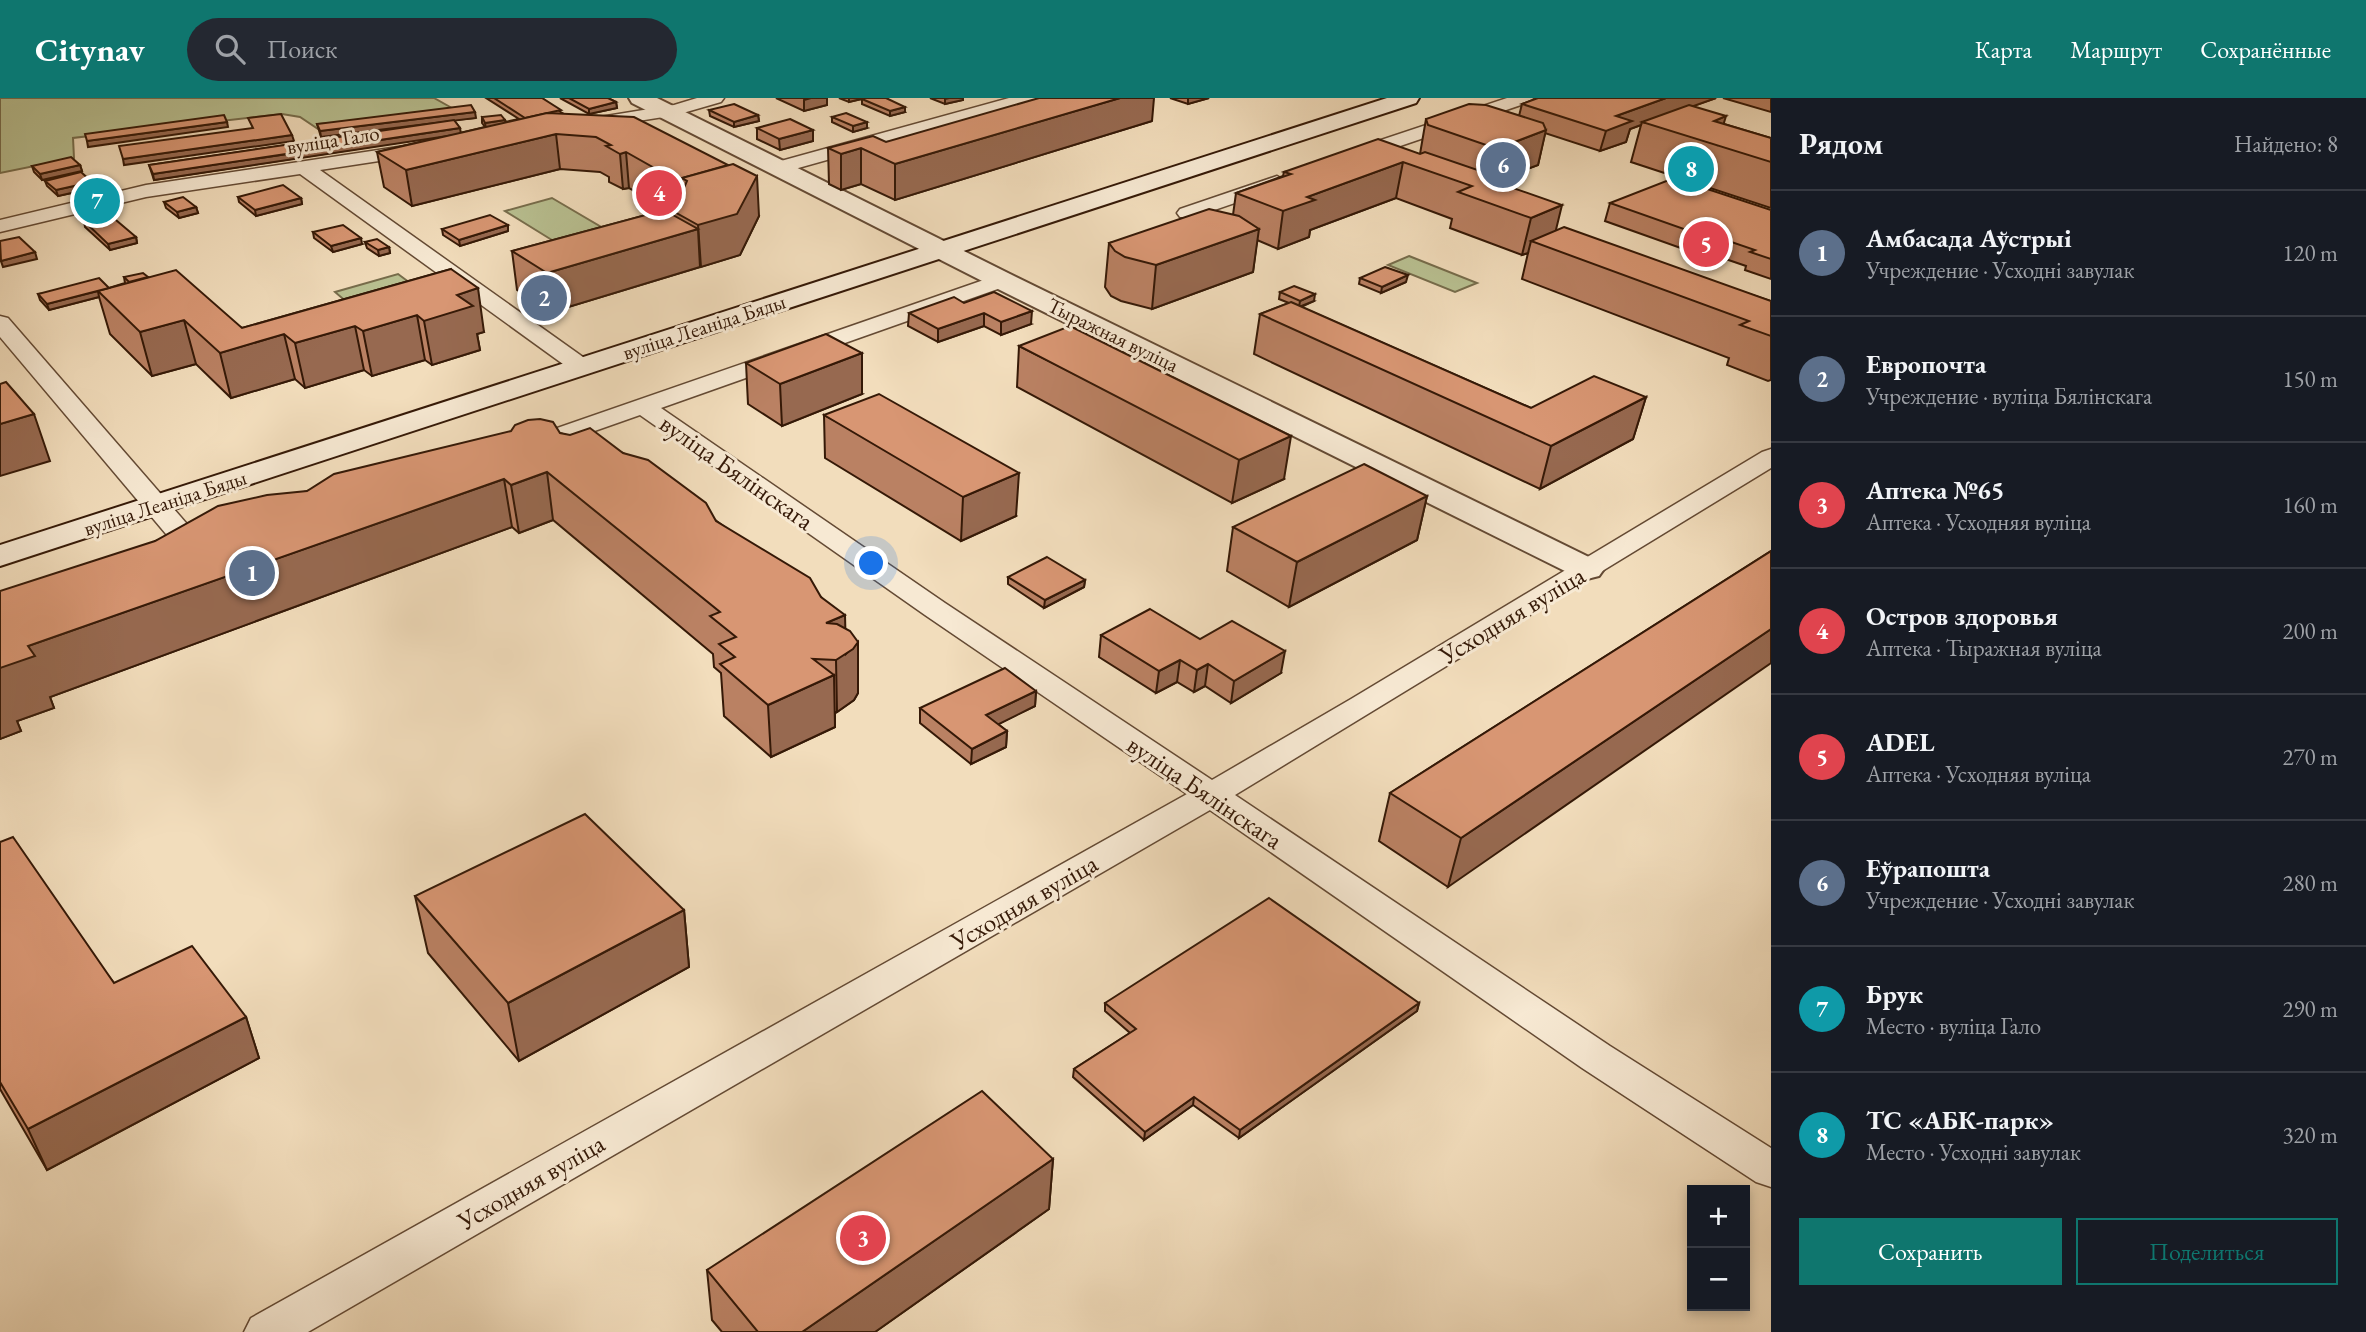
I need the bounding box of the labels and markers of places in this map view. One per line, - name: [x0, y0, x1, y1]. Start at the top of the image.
- pin: 6: [1480, 139, 1526, 191]
- pin: 8: [1668, 143, 1714, 195]
- pin: 4: [636, 167, 682, 219]
- pin: 7: [74, 175, 120, 227]
- pin: 5: [1683, 218, 1729, 270]
- pin: 2: [521, 272, 567, 324]
- pin: 1: [229, 547, 275, 599]
- pin: 3: [840, 1212, 886, 1264]

